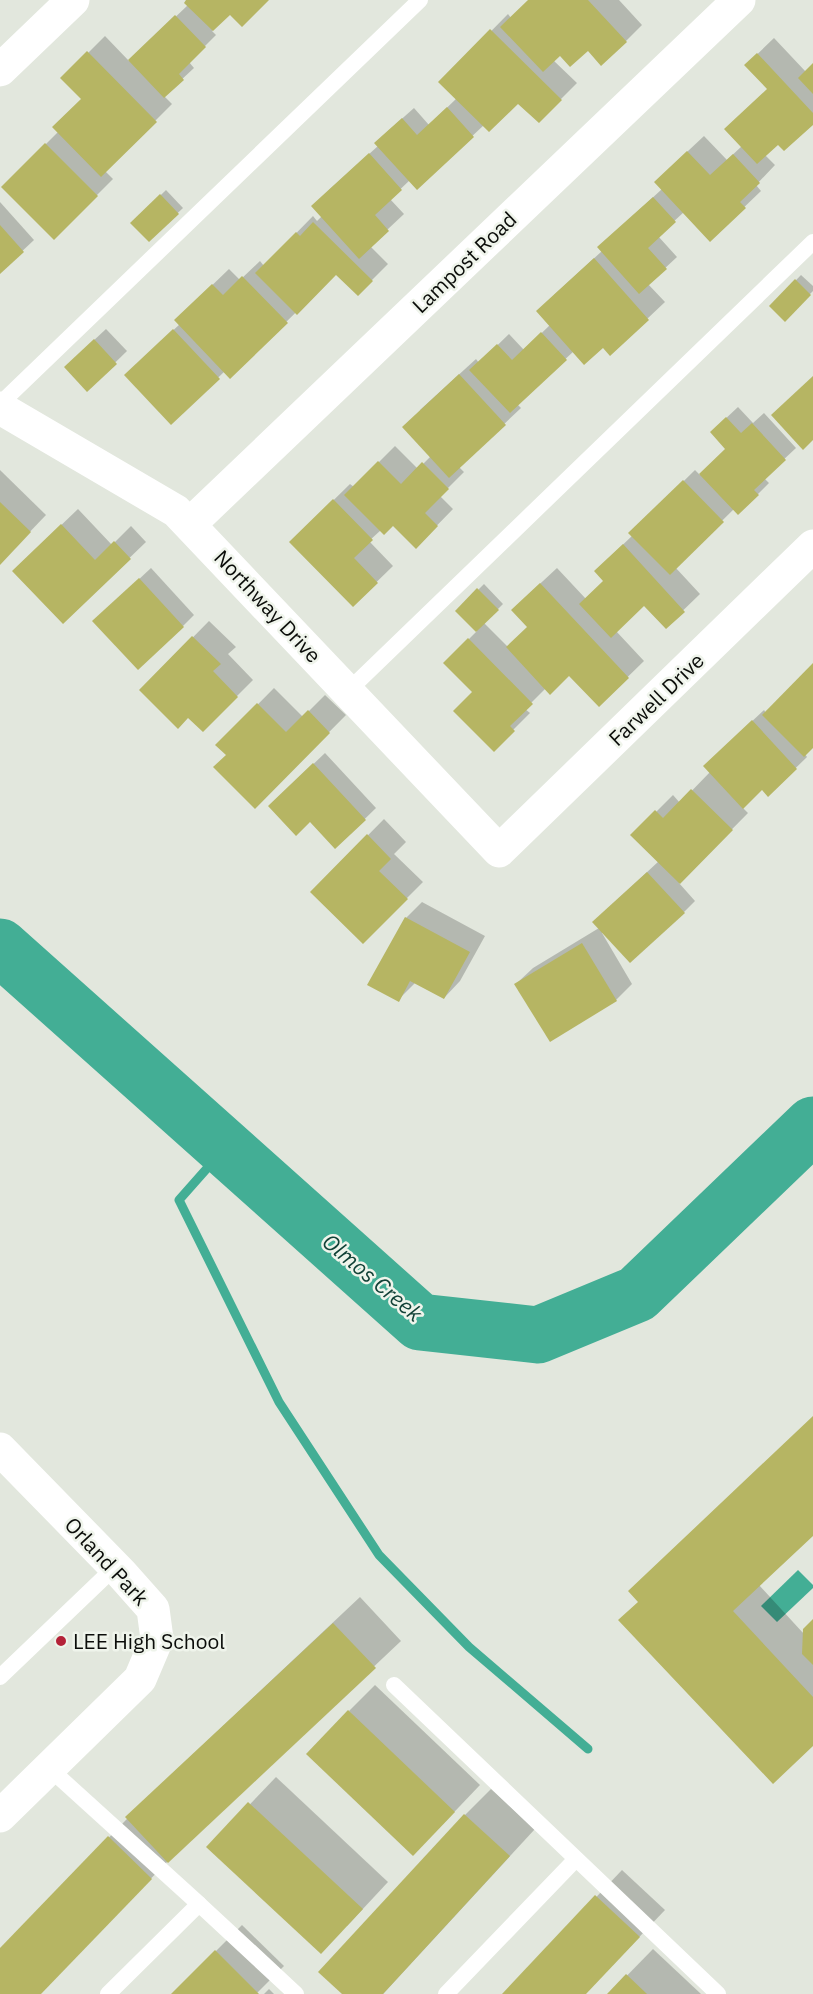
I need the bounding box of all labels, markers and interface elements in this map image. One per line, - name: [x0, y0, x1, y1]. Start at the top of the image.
- street label: Lampost Road: [406, 205, 522, 319]
- street label: Northway Drive: [208, 543, 328, 669]
- street label: Farwell Drive: [602, 646, 710, 752]
- water label: Olmos Creek: [317, 1227, 430, 1328]
- street label: Orland Park: [59, 1511, 155, 1611]
- place label: LEE High School: [73, 1627, 225, 1655]
- marker: LEE High School: [54, 1634, 68, 1648]

